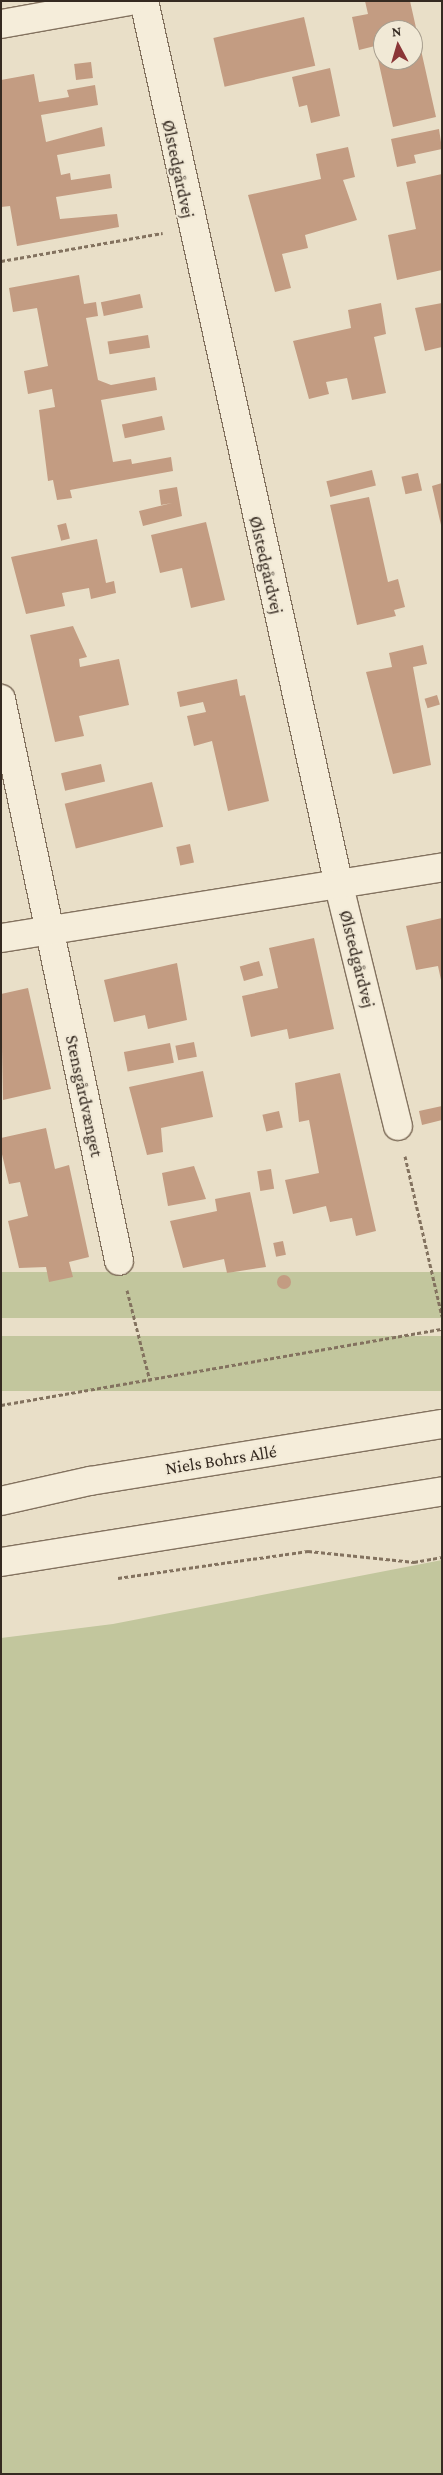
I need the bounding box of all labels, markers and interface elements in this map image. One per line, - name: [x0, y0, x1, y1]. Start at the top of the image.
- north arrow: [373, 20, 423, 70]
- text: N: [391, 23, 402, 40]
- street label: Ølstedgårdvej: [157, 118, 199, 220]
- street label: Ølstedgårdvej: [244, 514, 288, 616]
- street label: Ølstedgårdvej: [334, 908, 380, 1010]
- street label: Stensgårdvænget: [61, 1033, 107, 1159]
- street label: Niels Bohrs Allé: [164, 1441, 278, 1479]

